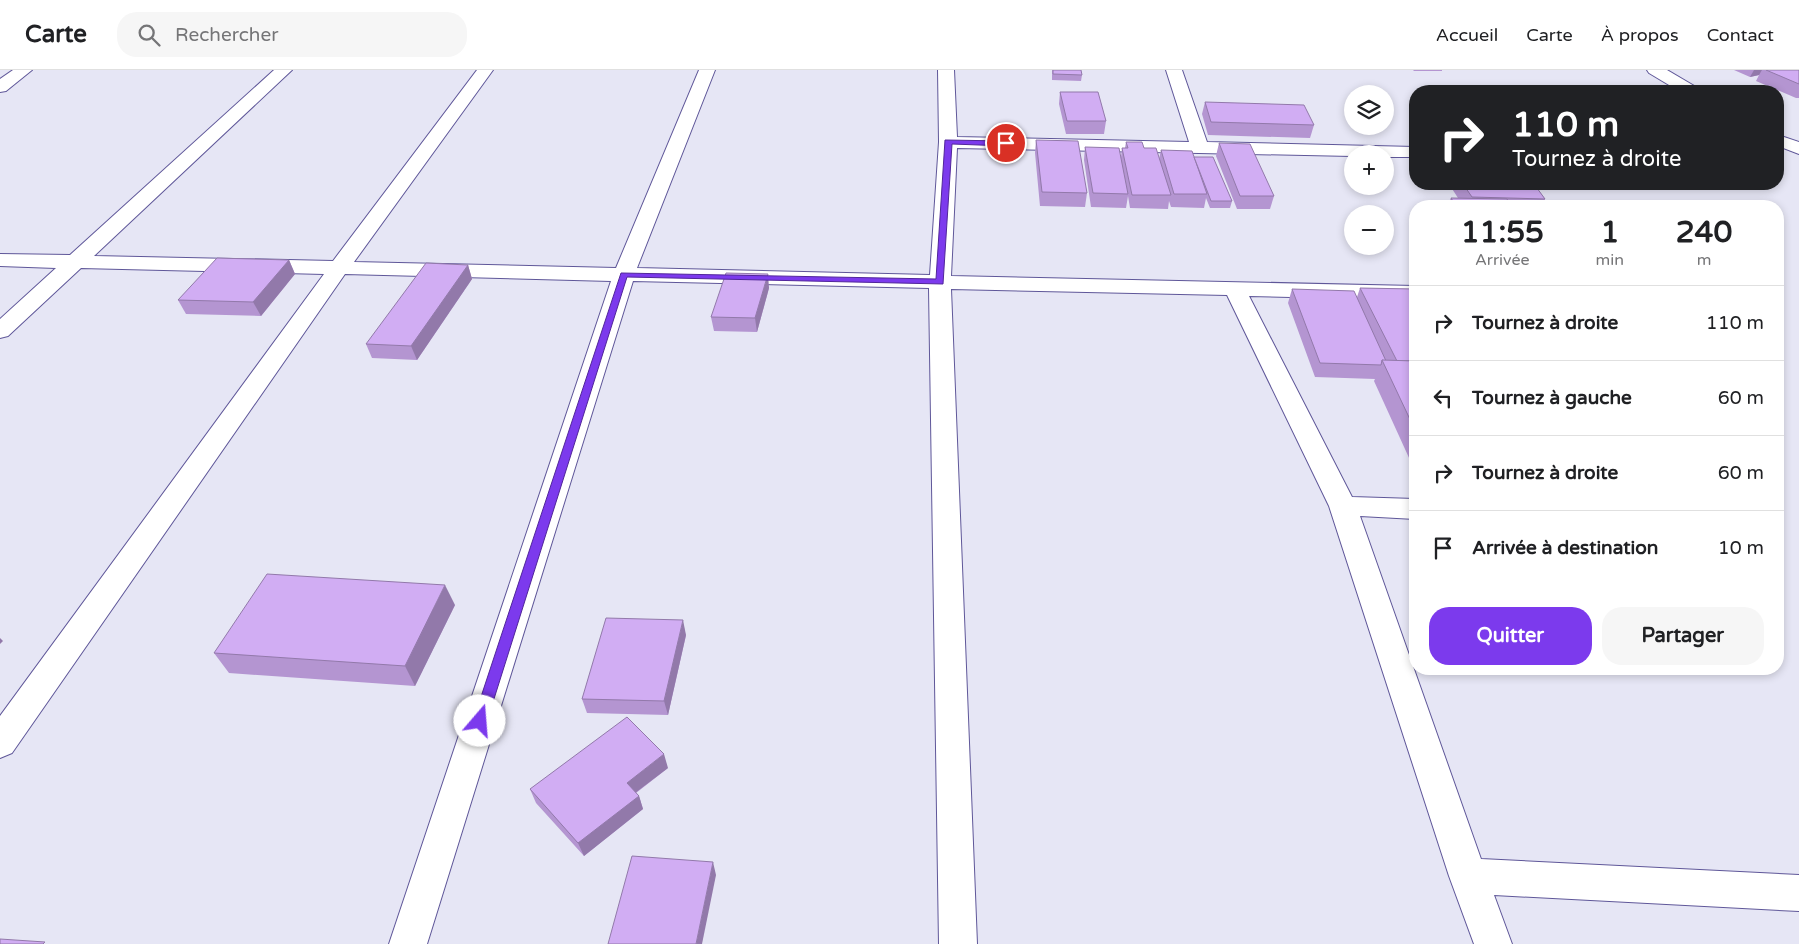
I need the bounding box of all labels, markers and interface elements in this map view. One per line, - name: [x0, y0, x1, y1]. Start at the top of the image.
- search box: [117, 12, 467, 57]
- text: Carte: [25, 20, 87, 49]
- icon: search: [135, 21, 163, 49]
- text: Rechercher: [175, 24, 278, 46]
- text: Accueil: [1436, 24, 1498, 46]
- text: Carte: [1526, 24, 1573, 46]
- text: À propos: [1601, 24, 1679, 46]
- text: Contact: [1707, 24, 1774, 46]
- map controls: [1344, 85, 1394, 255]
- button: layers: [1344, 85, 1394, 135]
- text: 110 m: [1512, 104, 1619, 146]
- icon: right: [1429, 105, 1494, 170]
- pin: [985, 122, 1027, 164]
- icon: arrive: [992, 129, 1020, 157]
- button: +: [1344, 145, 1394, 195]
- text: Tournez à droite: [1512, 146, 1681, 172]
- button: −: [1344, 205, 1394, 255]
- text: 11:55: [1461, 214, 1544, 251]
- text: 1: [1600, 214, 1619, 251]
- text: 240: [1676, 214, 1732, 251]
- text: Arrivée: [1475, 250, 1530, 270]
- text: min: [1596, 250, 1624, 270]
- text: m: [1697, 250, 1711, 270]
- icon: right: [1429, 309, 1457, 337]
- text: Tournez à droite: [1472, 312, 1618, 334]
- text: 110 m: [1706, 312, 1764, 334]
- icon: left: [1429, 384, 1457, 412]
- text: Tournez à gauche: [1472, 387, 1632, 409]
- text: 60 m: [1718, 387, 1764, 409]
- icon: right: [1429, 459, 1457, 487]
- text: Tournez à droite: [1472, 462, 1618, 484]
- text: 60 m: [1718, 462, 1764, 484]
- icon: arrive: [1429, 534, 1457, 562]
- text: Arrivée à destination: [1472, 537, 1658, 559]
- text: 10 m: [1718, 537, 1764, 559]
- button: Quitter: [1429, 607, 1592, 665]
- button: Partager: [1602, 607, 1764, 665]
- position arrow: [453, 694, 505, 746]

